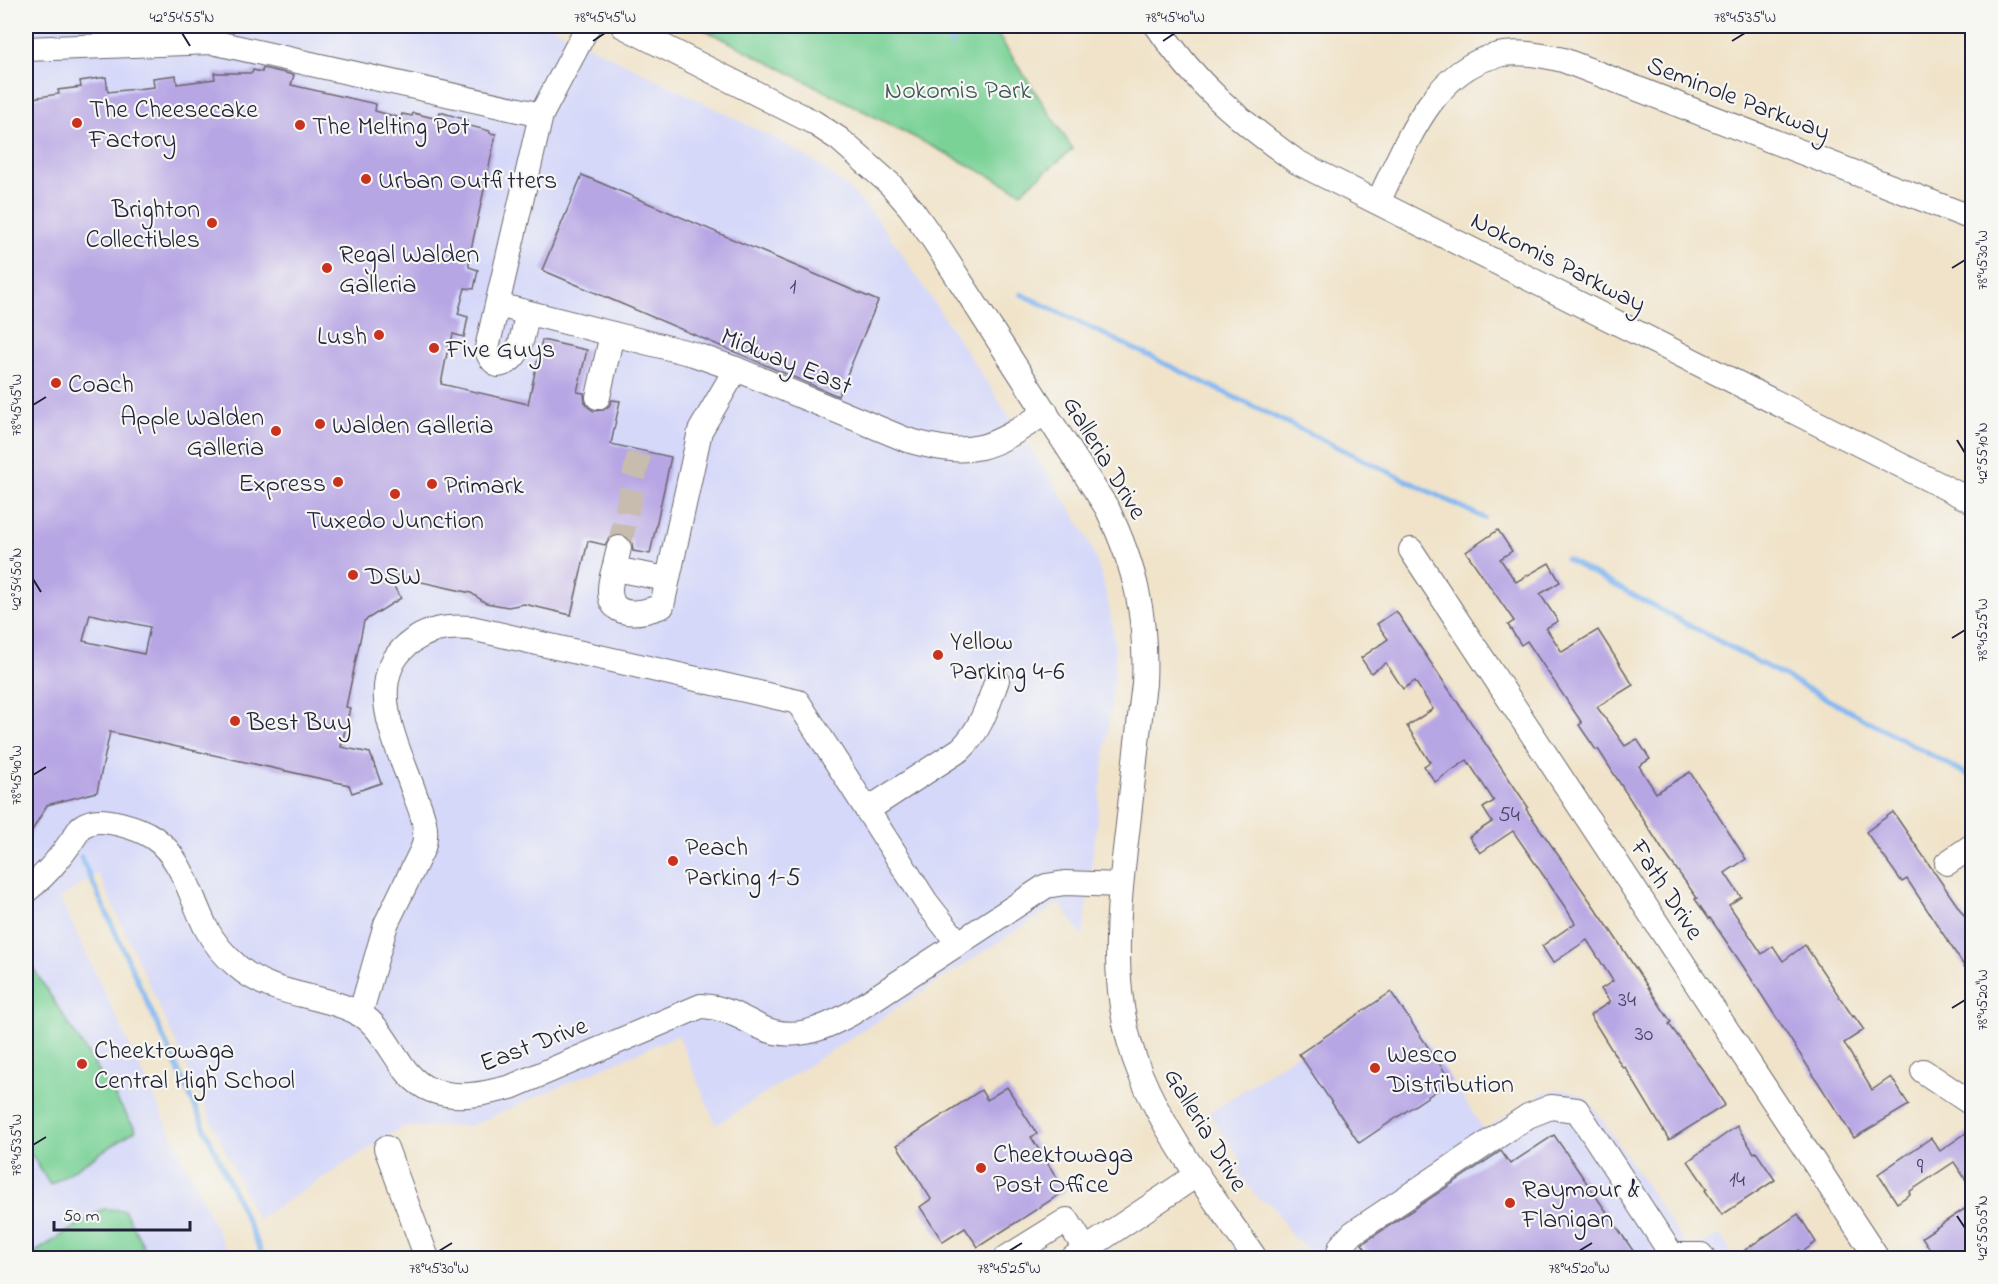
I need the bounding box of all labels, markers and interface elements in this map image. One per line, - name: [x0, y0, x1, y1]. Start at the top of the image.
- text: 42°54'55"N: [150, 7, 214, 29]
- text: 78°45'45"W: [574, 7, 636, 29]
- text: 78°45'40"W: [1145, 7, 1205, 29]
- text: 78°45'35"W: [1714, 7, 1776, 29]
- street label: Seminole Parkway: [1641, 47, 1835, 152]
- park label: Nokomis Park: [885, 73, 1032, 111]
- place label: The Cheesecake Factory: [88, 92, 258, 160]
- place label: The Melting Pot: [312, 109, 470, 147]
- marker: The Cheesecake Factory: [70, 116, 84, 130]
- marker: The Melting Pot: [293, 118, 307, 132]
- place label: Urban Outfitters: [378, 163, 557, 201]
- marker: Urban Outfitters: [359, 172, 373, 186]
- place label: Brighton Collectibles: [85, 192, 200, 260]
- street label: Nokomis Parkway: [1463, 203, 1652, 324]
- marker: Brighton Collectibles: [205, 216, 219, 230]
- text: 78°45'30"W: [1972, 230, 1994, 290]
- place label: Regal Walden Galleria: [339, 237, 479, 305]
- marker: Regal Walden Galleria: [320, 261, 334, 275]
- house number: 1: [790, 272, 797, 304]
- place label: Lush: [317, 319, 367, 357]
- street label: Midway East: [714, 319, 858, 407]
- marker: Lush: [372, 328, 386, 342]
- place label: Five Guys: [445, 332, 555, 370]
- marker: Five Guys: [427, 341, 441, 355]
- place label: Coach: [68, 367, 134, 405]
- text: 78°45'45"W: [6, 374, 28, 436]
- marker: Coach: [49, 376, 63, 390]
- street label: Galleria Drive: [1052, 389, 1156, 528]
- place label: Apple Walden Galleria: [120, 400, 264, 468]
- place label: Walden Galleria: [332, 408, 494, 446]
- marker: Walden Galleria: [313, 417, 327, 431]
- text: 42°55'10"N: [1972, 422, 1994, 484]
- marker: Apple Walden Galleria: [269, 424, 283, 438]
- place label: Express: [238, 466, 326, 504]
- place label: Primark: [444, 468, 525, 506]
- marker: Express: [331, 475, 345, 489]
- marker: Primark: [425, 477, 439, 491]
- marker: Tuxedo Junction: [388, 487, 402, 501]
- place label: Tuxedo Junction: [306, 503, 484, 541]
- text: 42°54'50"N: [6, 548, 28, 610]
- place label: DSW: [364, 559, 421, 597]
- marker: DSW: [346, 568, 360, 582]
- text: 78°45'25"W: [1972, 598, 1994, 662]
- place label: Yellow Parking 4-6: [950, 624, 1065, 692]
- marker: Yellow Parking 4-6: [931, 648, 945, 662]
- place label: Best Buy: [246, 705, 351, 743]
- marker: Best Buy: [228, 714, 242, 728]
- text: 78°45'40"W: [6, 745, 28, 805]
- house number: 54: [1498, 800, 1520, 832]
- place label: Peach Parking 1-5: [685, 830, 801, 898]
- street label: Fath Drive: [1618, 832, 1712, 949]
- marker: Peach Parking 1-5: [666, 854, 680, 868]
- text: 78°45'20"W: [1972, 969, 1994, 1031]
- house number: 34: [1618, 985, 1636, 1017]
- street label: East Drive: [475, 1008, 594, 1084]
- house number: 30: [1635, 1019, 1653, 1051]
- place label: Cheektowaga Central High School: [94, 1033, 295, 1101]
- place label: Wesco Distribution: [1386, 1037, 1514, 1105]
- marker: Cheektowaga Central High School: [75, 1057, 89, 1071]
- street label: Galleria Drive: [1153, 1061, 1257, 1200]
- marker: Wesco Distribution: [1368, 1061, 1382, 1075]
- text: 78°45'35"W: [6, 1114, 28, 1176]
- place label: Cheektowaga Post Office: [993, 1137, 1133, 1205]
- house number: 9: [1917, 1152, 1924, 1184]
- marker: Cheektowaga Post Office: [974, 1161, 988, 1175]
- house number: 14: [1729, 1165, 1745, 1197]
- place label: Raymour & Flanigan: [1521, 1172, 1640, 1240]
- scale bar: [54, 1194, 190, 1232]
- text: 42°55'05"N: [1972, 1195, 1994, 1261]
- marker: Raymour & Flanigan: [1503, 1196, 1517, 1210]
- text: 50 m: [63, 1204, 100, 1230]
- text: 78°45'30"W: [409, 1258, 469, 1280]
- text: 78°45'25"W: [977, 1258, 1041, 1280]
- text: 78°45'20"W: [1548, 1258, 1610, 1280]

